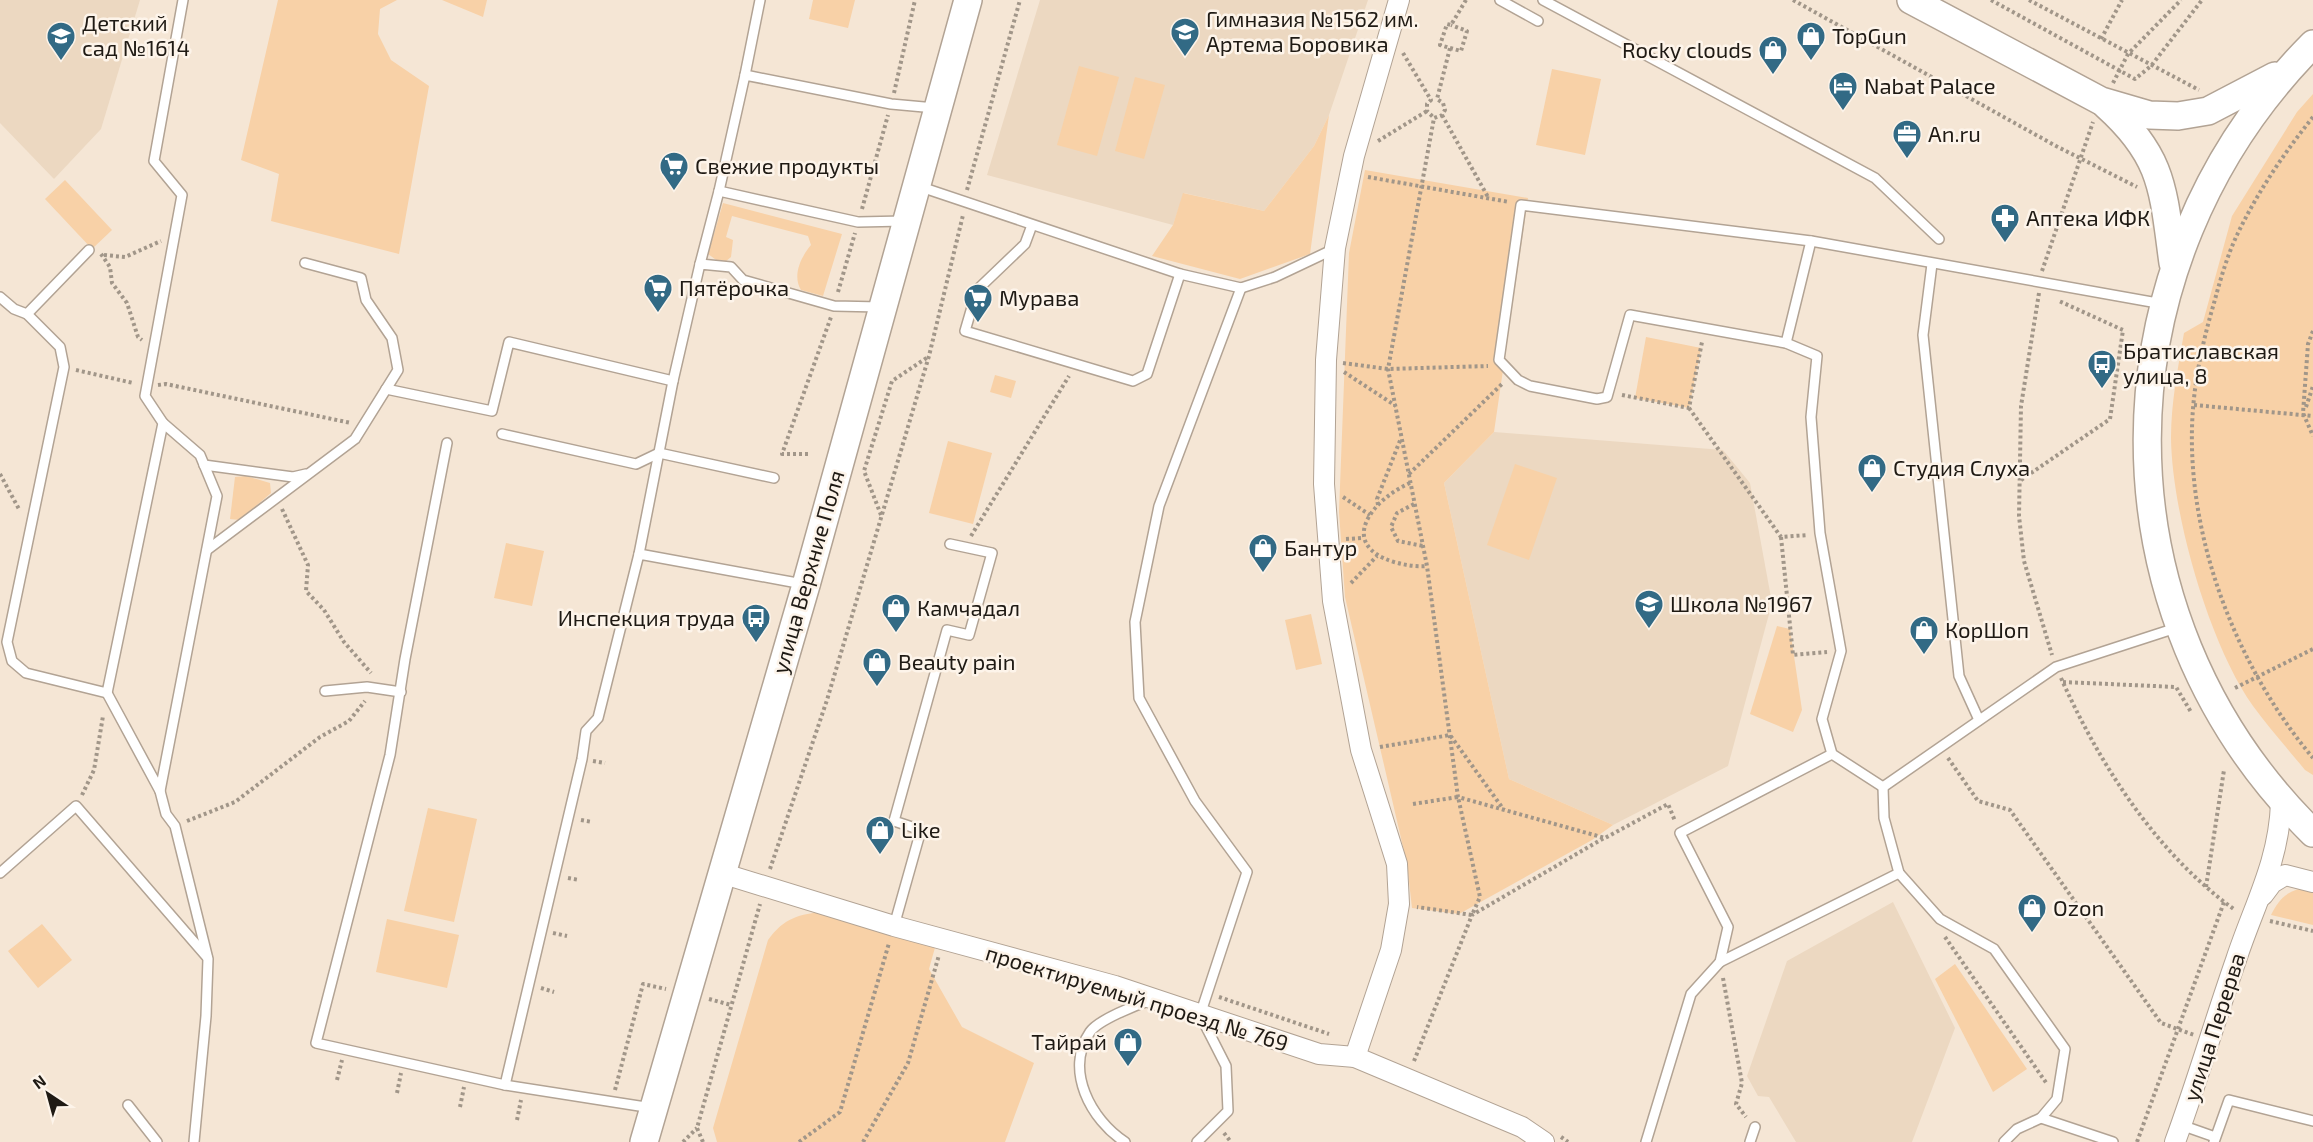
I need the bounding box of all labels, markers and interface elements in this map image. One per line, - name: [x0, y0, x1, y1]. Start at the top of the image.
- place label: Гимназия №1562 им. Артема Боровика: [1206, 5, 1418, 56]
- place label: Детский сад №1614: [82, 9, 190, 60]
- school or university icon: Гимназия №1562 им. Артема Боровика: [1169, 16, 1201, 58]
- school or university icon: Детский сад №1614: [45, 20, 77, 62]
- shop icon: TopGun: [1795, 20, 1827, 62]
- place label: TopGun: [1832, 22, 1907, 48]
- shop icon: Rocky clouds: [1757, 34, 1789, 76]
- place label: Rocky clouds: [1622, 36, 1752, 62]
- hotel icon: Nabat Palace: [1827, 70, 1859, 112]
- place label: Nabat Palace: [1864, 72, 1995, 98]
- office icon: An.ru: [1891, 118, 1923, 160]
- place label: An.ru: [1928, 120, 1981, 146]
- supermarket icon: Свежие продукты: [658, 150, 690, 192]
- place label: Свежие продукты: [695, 152, 879, 179]
- pharmacy icon: Аптека ИФК: [1989, 202, 2021, 244]
- place label: Аптека ИФК: [2026, 204, 2150, 230]
- supermarket icon: Пятёрочка: [642, 272, 674, 314]
- place label: Пятёрочка: [679, 274, 789, 300]
- supermarket icon: Мурава: [962, 282, 994, 324]
- place label: Мурава: [999, 284, 1079, 311]
- place label: Братиславская улица, 8: [2123, 337, 2279, 389]
- bus stop icon: Братиславская улица, 8: [2086, 348, 2118, 390]
- shop icon: Студия Слуха: [1856, 452, 1888, 494]
- place label: Студия Слуха: [1893, 454, 2030, 481]
- street label: улица Верхние Поля: [766, 467, 849, 677]
- shop icon: Бантур: [1247, 532, 1279, 574]
- place label: Бантур: [1284, 534, 1357, 561]
- school or university icon: Школа №1967: [1633, 588, 1665, 630]
- place label: Школа №1967: [1670, 590, 1813, 616]
- shop icon: Камчадал: [880, 592, 912, 634]
- place label: Камчадал: [917, 594, 1020, 620]
- bus stop icon: Инспекция труда: [740, 602, 772, 644]
- place label: Инспекция труда: [558, 604, 735, 631]
- shop icon: КорШоп: [1908, 614, 1940, 656]
- place label: КорШоп: [1945, 616, 2029, 642]
- shop icon: Beauty pain: [861, 646, 893, 688]
- place label: Beauty pain: [898, 648, 1016, 674]
- shop icon: Like: [864, 814, 896, 856]
- place label: Like: [901, 816, 940, 842]
- shop icon: Ozon: [2016, 892, 2048, 934]
- place label: Ozon: [2053, 894, 2104, 920]
- street label: проектируемый проезд № 769: [983, 939, 1292, 1056]
- street label: улица Перерва: [2177, 949, 2250, 1105]
- shop icon: Тайрай: [1112, 1026, 1144, 1068]
- place label: Тайрай: [1031, 1028, 1107, 1054]
- north arrow: [18, 1064, 78, 1124]
- text: N: [29, 1070, 49, 1093]

